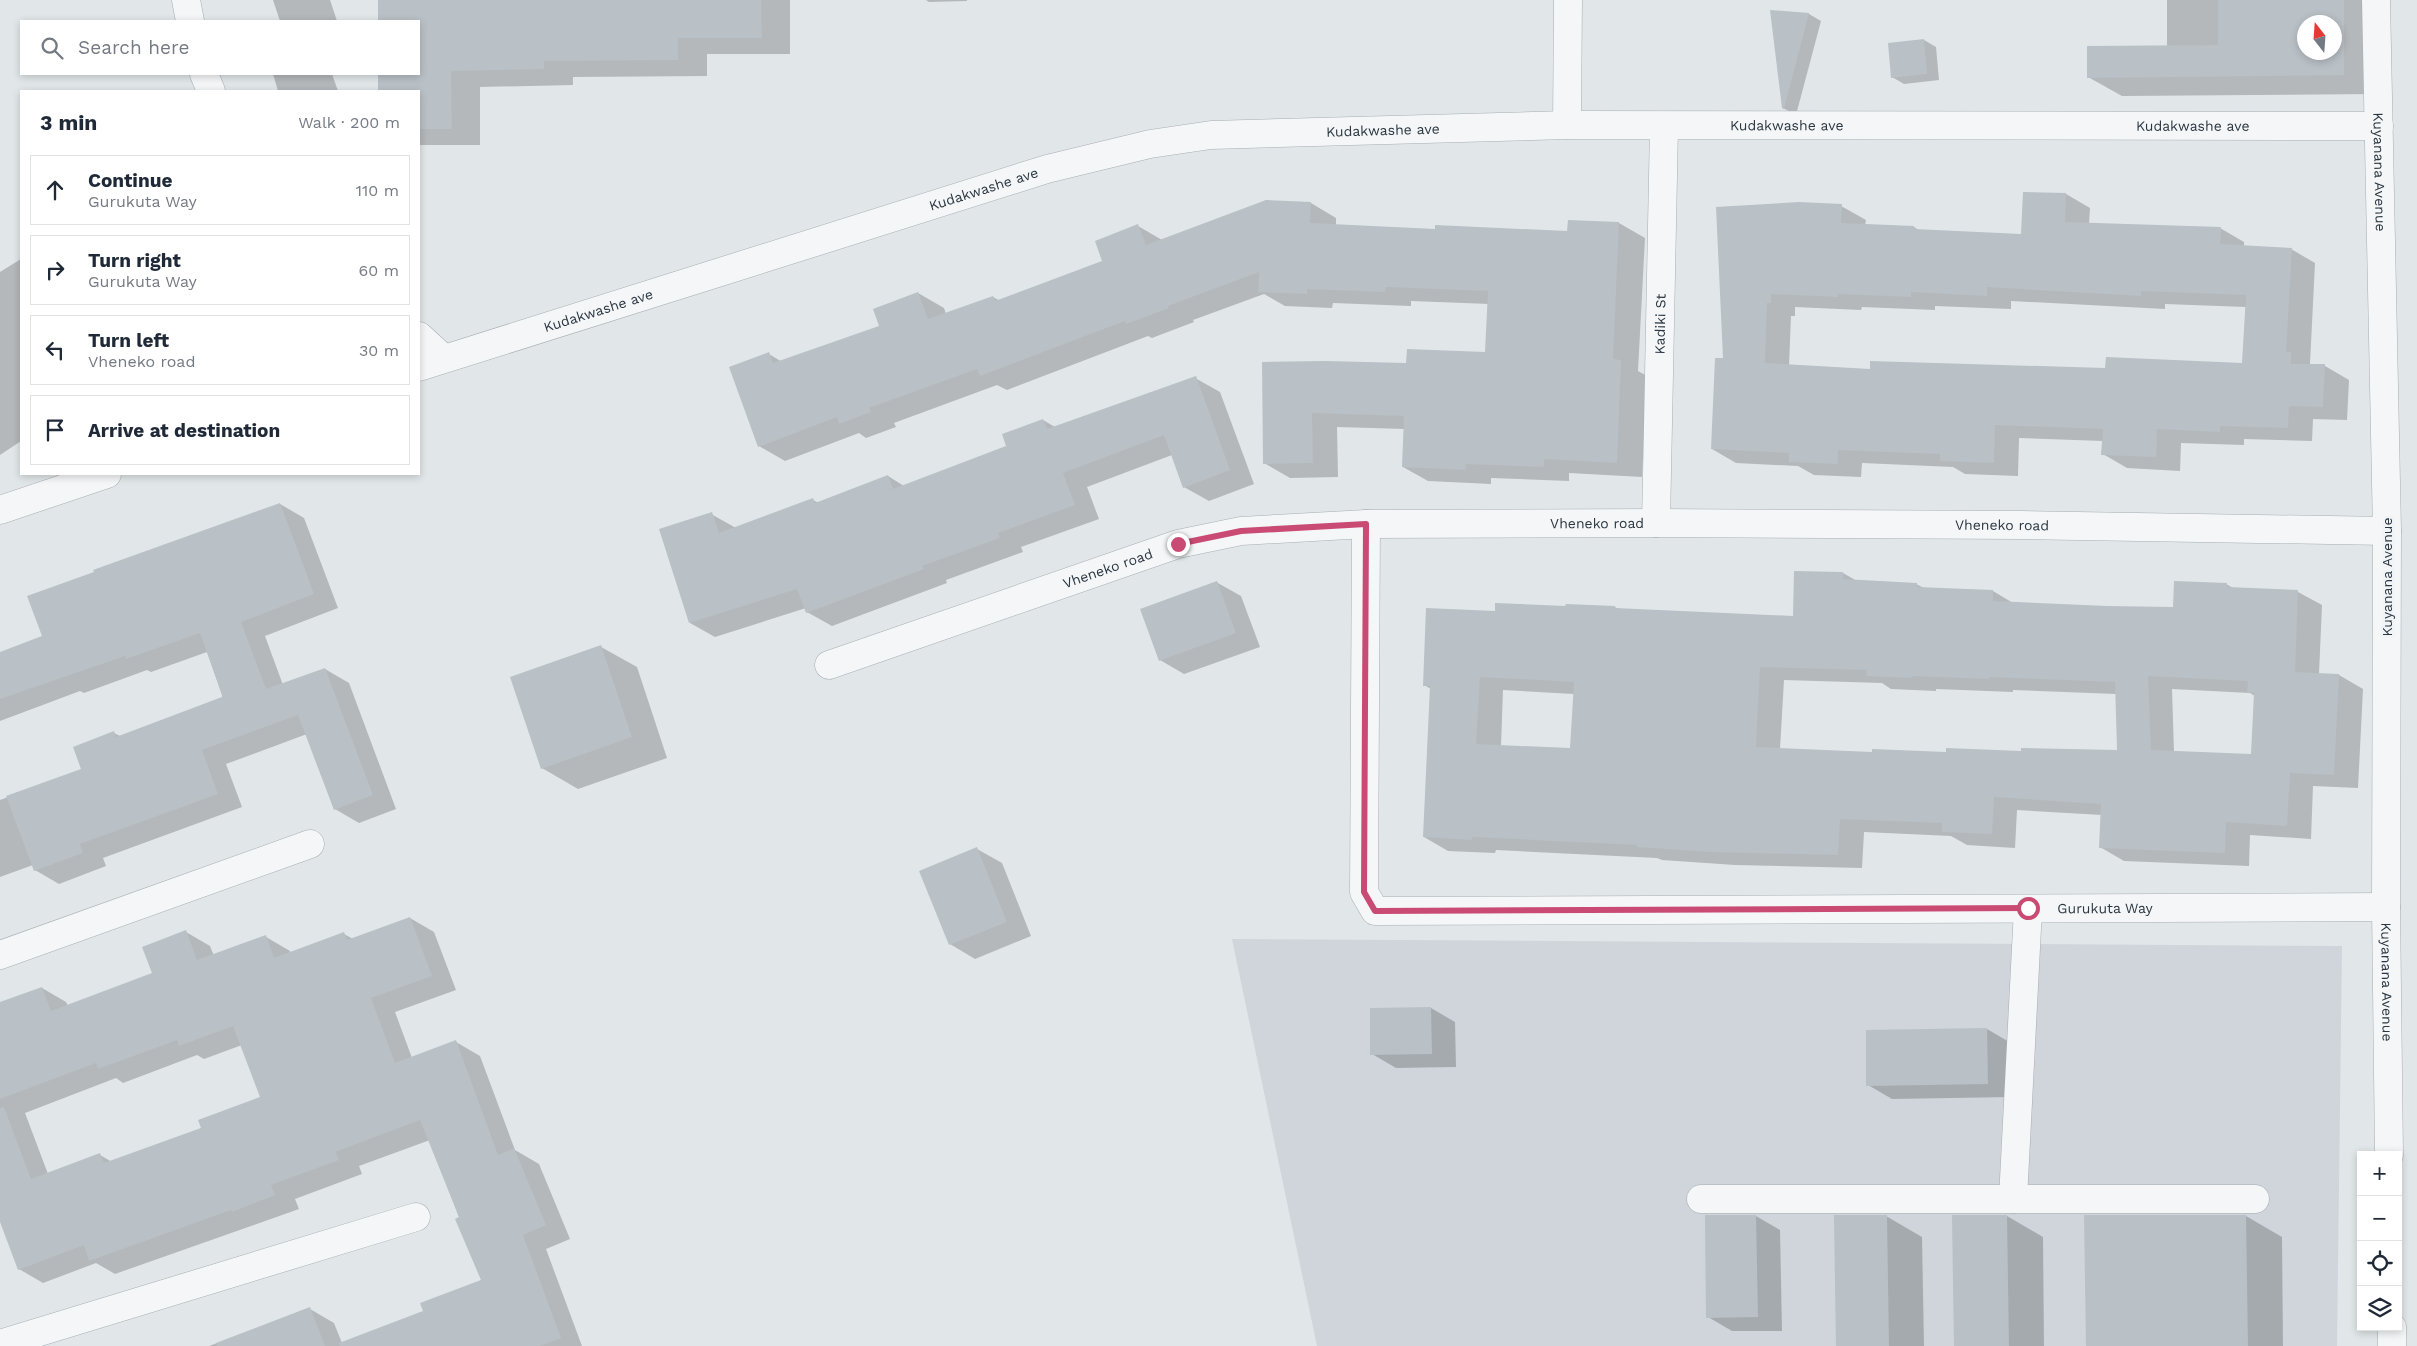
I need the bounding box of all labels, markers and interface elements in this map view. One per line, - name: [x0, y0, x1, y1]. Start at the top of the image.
- north arrow: [2297, 15, 2342, 60]
- search box: [20, 20, 420, 75]
- icon: search: [38, 34, 66, 62]
- text: Search here: [78, 36, 189, 59]
- text: 3 min: [40, 110, 97, 135]
- street label: Kuyanana Avenue: [2370, 112, 2389, 232]
- text: Walk · 200 m: [298, 113, 400, 132]
- street label: Kudakwashe ave: [1730, 117, 1844, 133]
- street label: Kudakwashe ave: [2136, 118, 2250, 134]
- street label: Kudakwashe ave: [1326, 121, 1440, 140]
- street label: Kudakwashe ave: [927, 164, 1040, 214]
- text: Continue: [88, 169, 172, 192]
- icon: ahead: [41, 176, 69, 204]
- text: 110 m: [356, 181, 399, 200]
- text: Gurukuta Way: [88, 192, 197, 211]
- text: Turn right: [88, 249, 181, 272]
- icon: right: [41, 256, 69, 284]
- text: 60 m: [359, 261, 399, 280]
- text: Gurukuta Way: [88, 272, 197, 291]
- street label: Kudakwashe ave: [542, 286, 655, 335]
- street label: Kadiki St: [1651, 293, 1669, 355]
- text: Turn left: [88, 329, 169, 352]
- icon: left: [41, 336, 69, 364]
- text: 30 m: [359, 341, 399, 360]
- text: Vheneko road: [88, 352, 195, 371]
- icon: arrive: [41, 416, 69, 444]
- text: Arrive at destination: [88, 419, 280, 442]
- street label: Vheneko road: [1550, 515, 1644, 531]
- street label: Vheneko road: [1955, 517, 2049, 533]
- street label: Kuyanana Avenue: [2379, 517, 2395, 637]
- route end: [1167, 533, 1190, 556]
- street label: Vheneko road: [1061, 545, 1155, 591]
- route start: [2017, 897, 2040, 920]
- street label: Gurukuta Way: [2057, 900, 2154, 916]
- street label: Kuyanana Avenue: [2378, 922, 2396, 1042]
- map controls: [2357, 1151, 2402, 1331]
- button: +: [2357, 1151, 2402, 1196]
- button: −: [2357, 1196, 2402, 1241]
- button: locate: [2357, 1241, 2402, 1286]
- button: layers: [2357, 1286, 2402, 1331]

